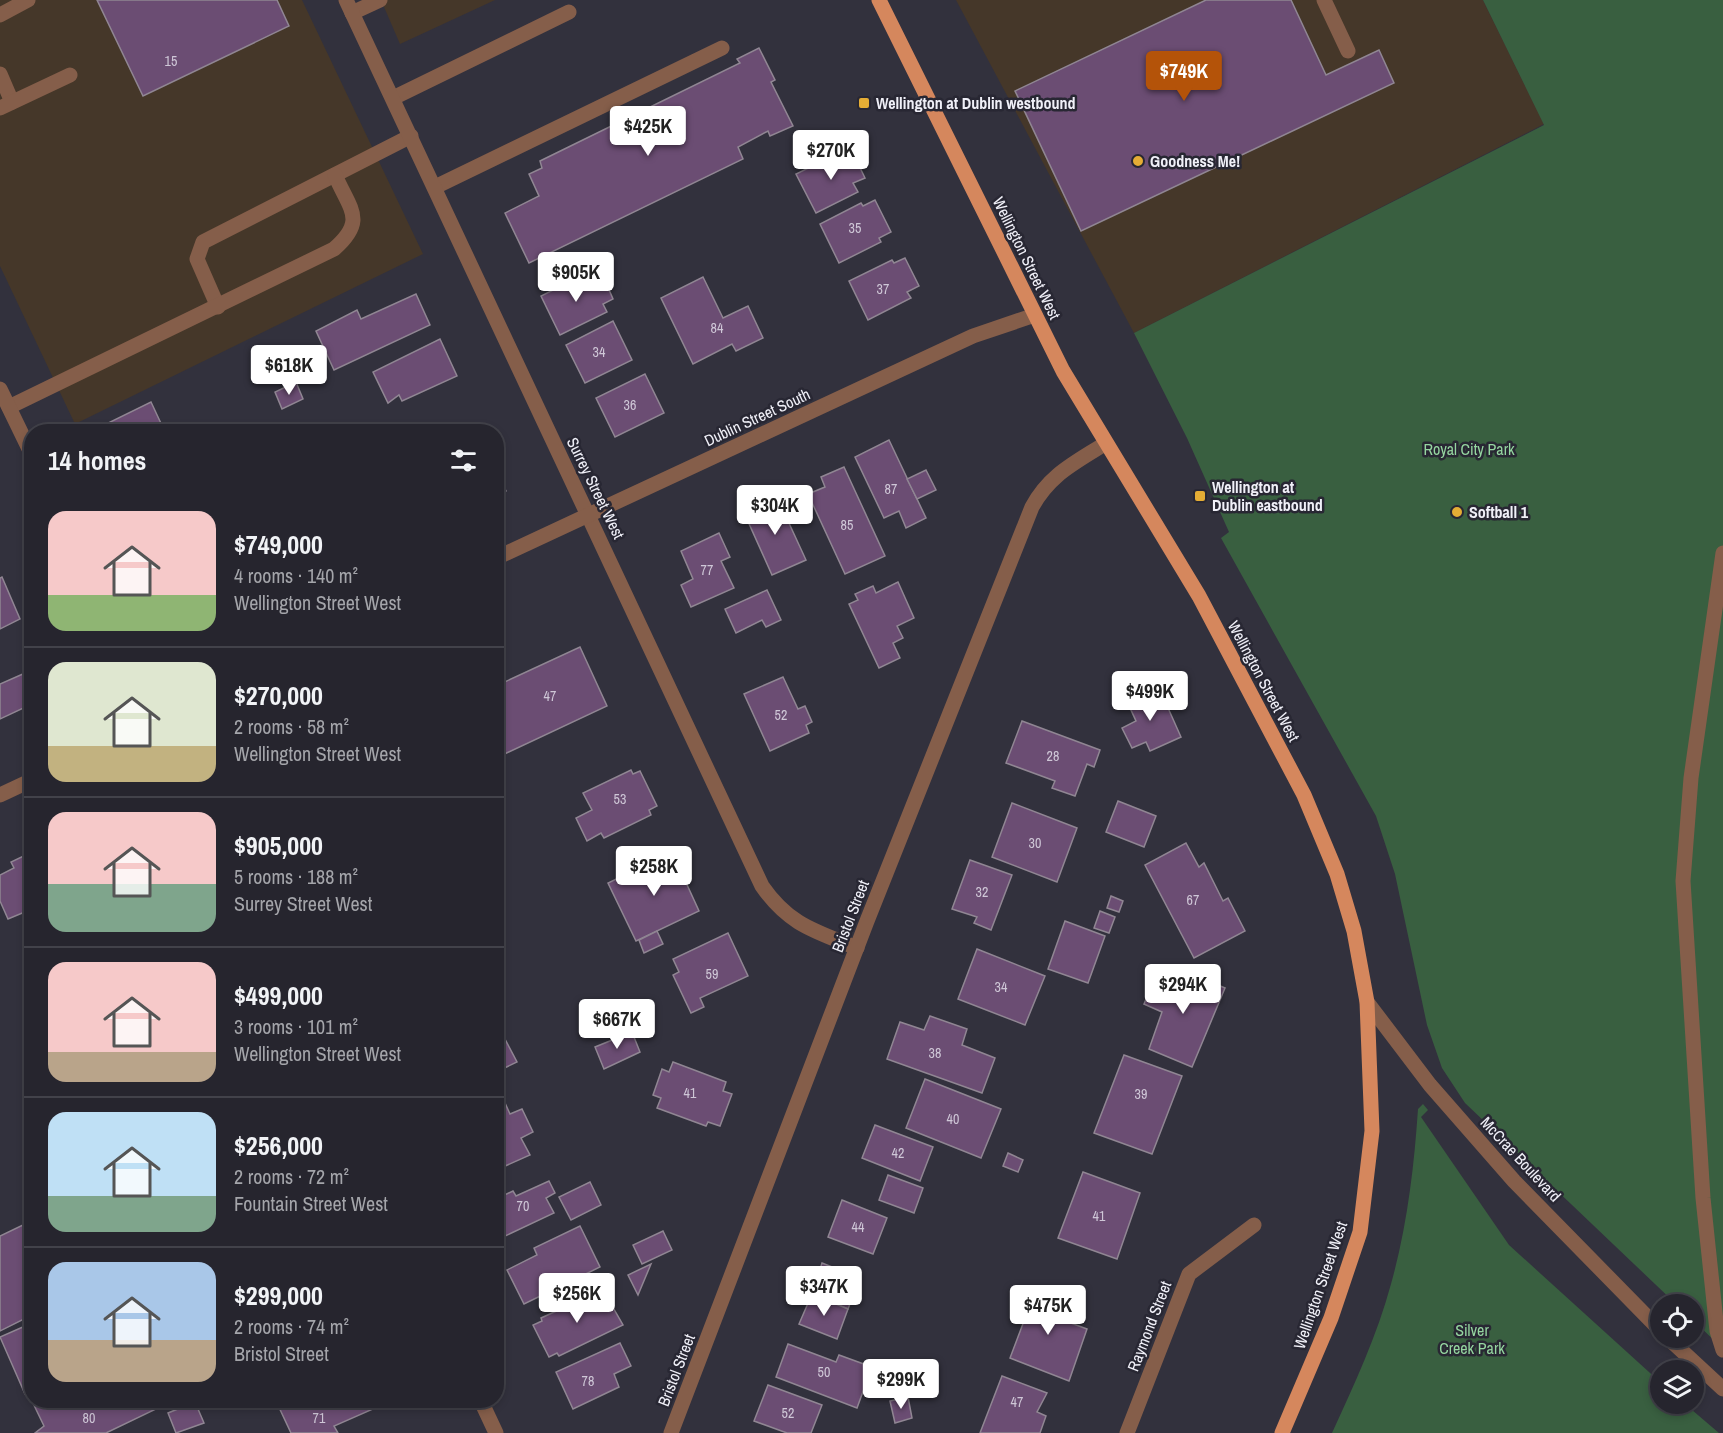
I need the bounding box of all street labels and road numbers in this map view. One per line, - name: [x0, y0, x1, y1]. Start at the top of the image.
- street label: Wellington Street West: [988, 193, 1066, 323]
- street label: Dublin Street South: [700, 383, 814, 451]
- street label: Surrey Street West: [562, 433, 630, 543]
- street label: Wellington Street West: [1223, 617, 1305, 746]
- street label: Bristol Street: [826, 876, 874, 955]
- street label: McCrae Boulevard: [1476, 1112, 1566, 1206]
- street label: Wellington Street West: [1288, 1218, 1352, 1352]
- street label: Raymond Street: [1122, 1277, 1176, 1374]
- street label: Bristol Street: [652, 1330, 700, 1409]

